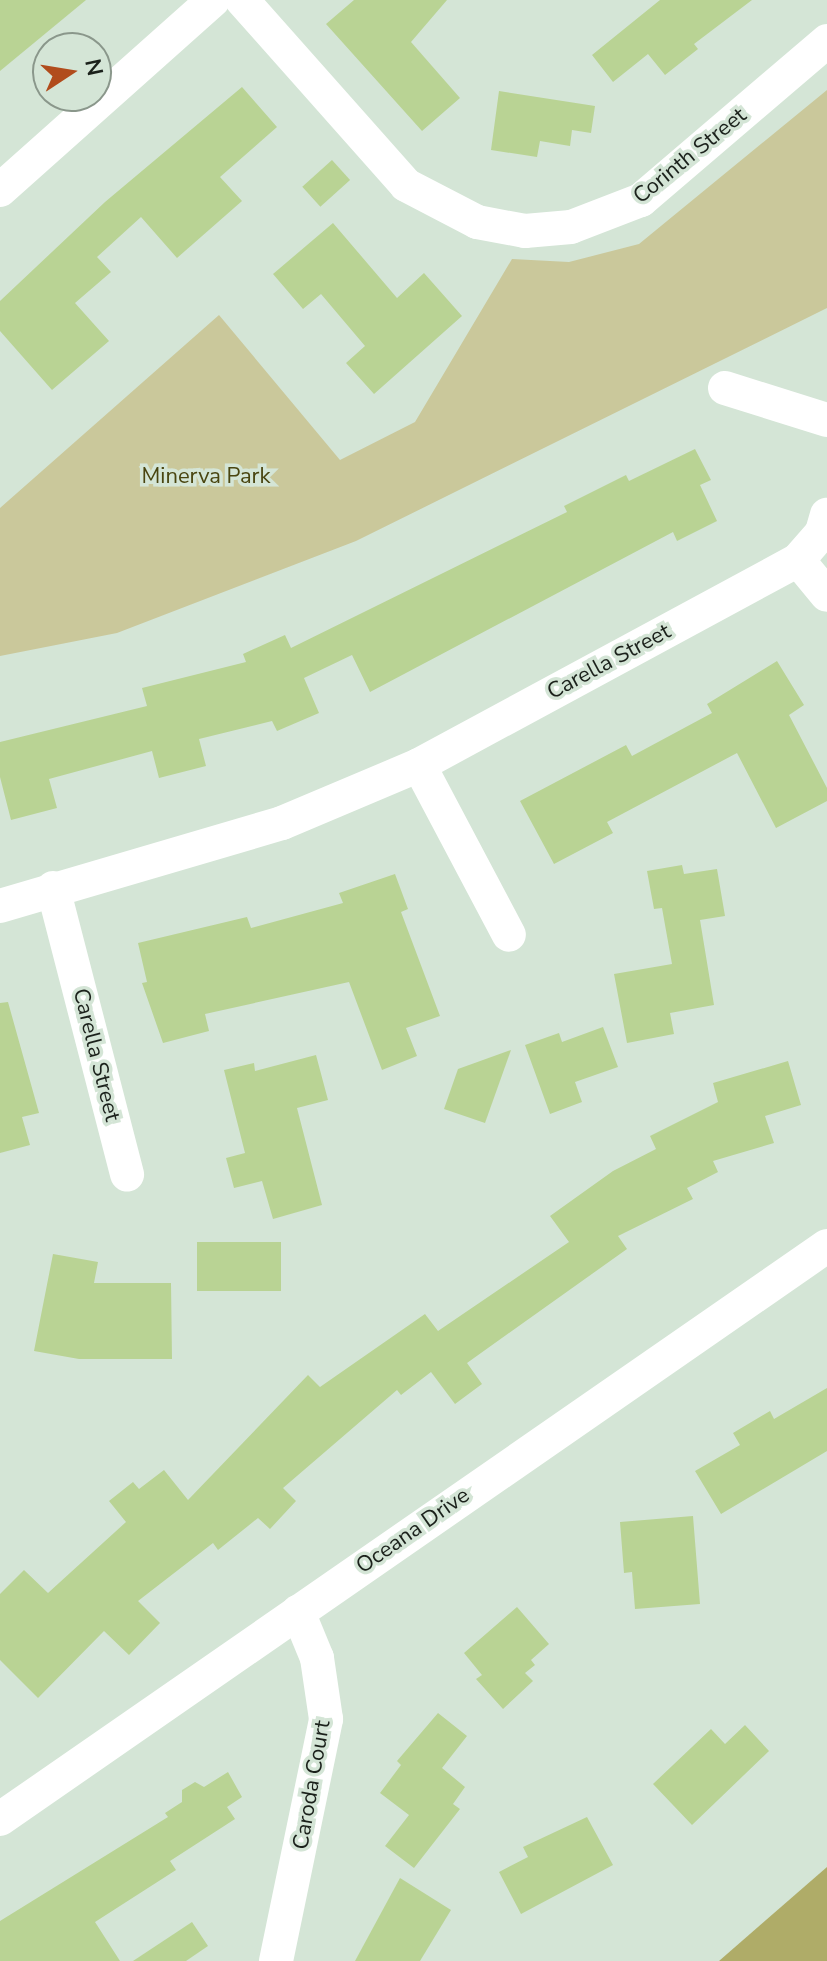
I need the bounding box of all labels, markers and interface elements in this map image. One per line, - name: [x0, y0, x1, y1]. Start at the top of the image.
- north arrow: [32, 32, 112, 112]
- text: N: [77, 56, 110, 79]
- street label: Corinth Street: [628, 102, 752, 210]
- park label: Minerva Park: [141, 464, 271, 490]
- street label: Carella Street: [543, 618, 675, 706]
- street label: Carella Street: [67, 986, 125, 1124]
- street label: Oceana Drive: [351, 1482, 475, 1580]
- street label: Caroda Court: [288, 1718, 336, 1852]

